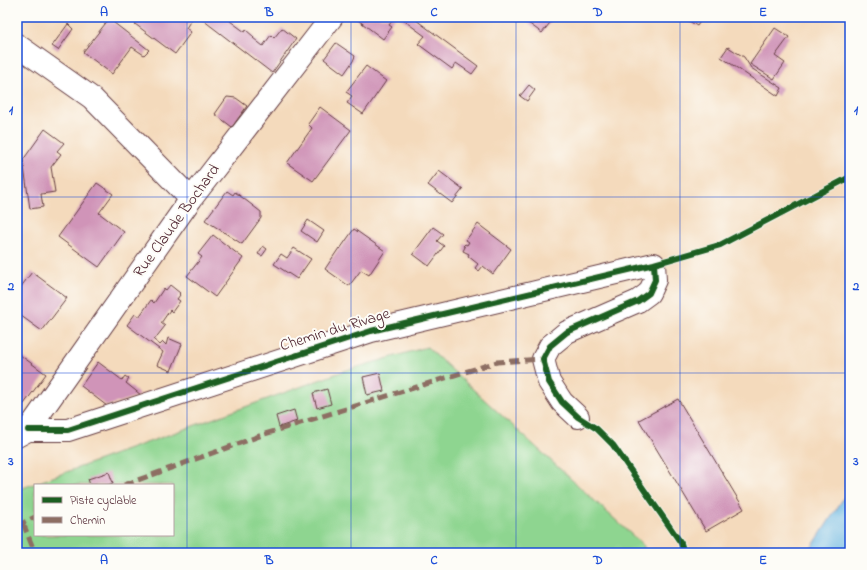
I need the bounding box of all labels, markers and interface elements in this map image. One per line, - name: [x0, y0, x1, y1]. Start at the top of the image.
- text: A: [100, 3, 108, 22]
- text: B: [264, 3, 274, 22]
- text: C: [430, 3, 438, 22]
- text: D: [592, 3, 603, 22]
- text: E: [759, 3, 767, 22]
- text: 1: [9, 101, 14, 120]
- text: 1: [854, 101, 859, 120]
- street label: Rue Claude Bochard: [128, 159, 226, 283]
- text: 2: [7, 277, 15, 296]
- text: 2: [852, 277, 860, 296]
- street label: Chemin du Rivage: [277, 302, 394, 358]
- text: 3: [7, 452, 14, 471]
- text: 3: [852, 452, 859, 471]
- legend: [34, 484, 174, 536]
- text: Piste cyclable: [70, 492, 137, 511]
- text: Chemin: [70, 512, 105, 530]
- text: A: [100, 551, 108, 570]
- text: B: [264, 551, 274, 570]
- text: C: [430, 551, 438, 570]
- text: D: [592, 551, 603, 570]
- text: E: [759, 551, 767, 570]

